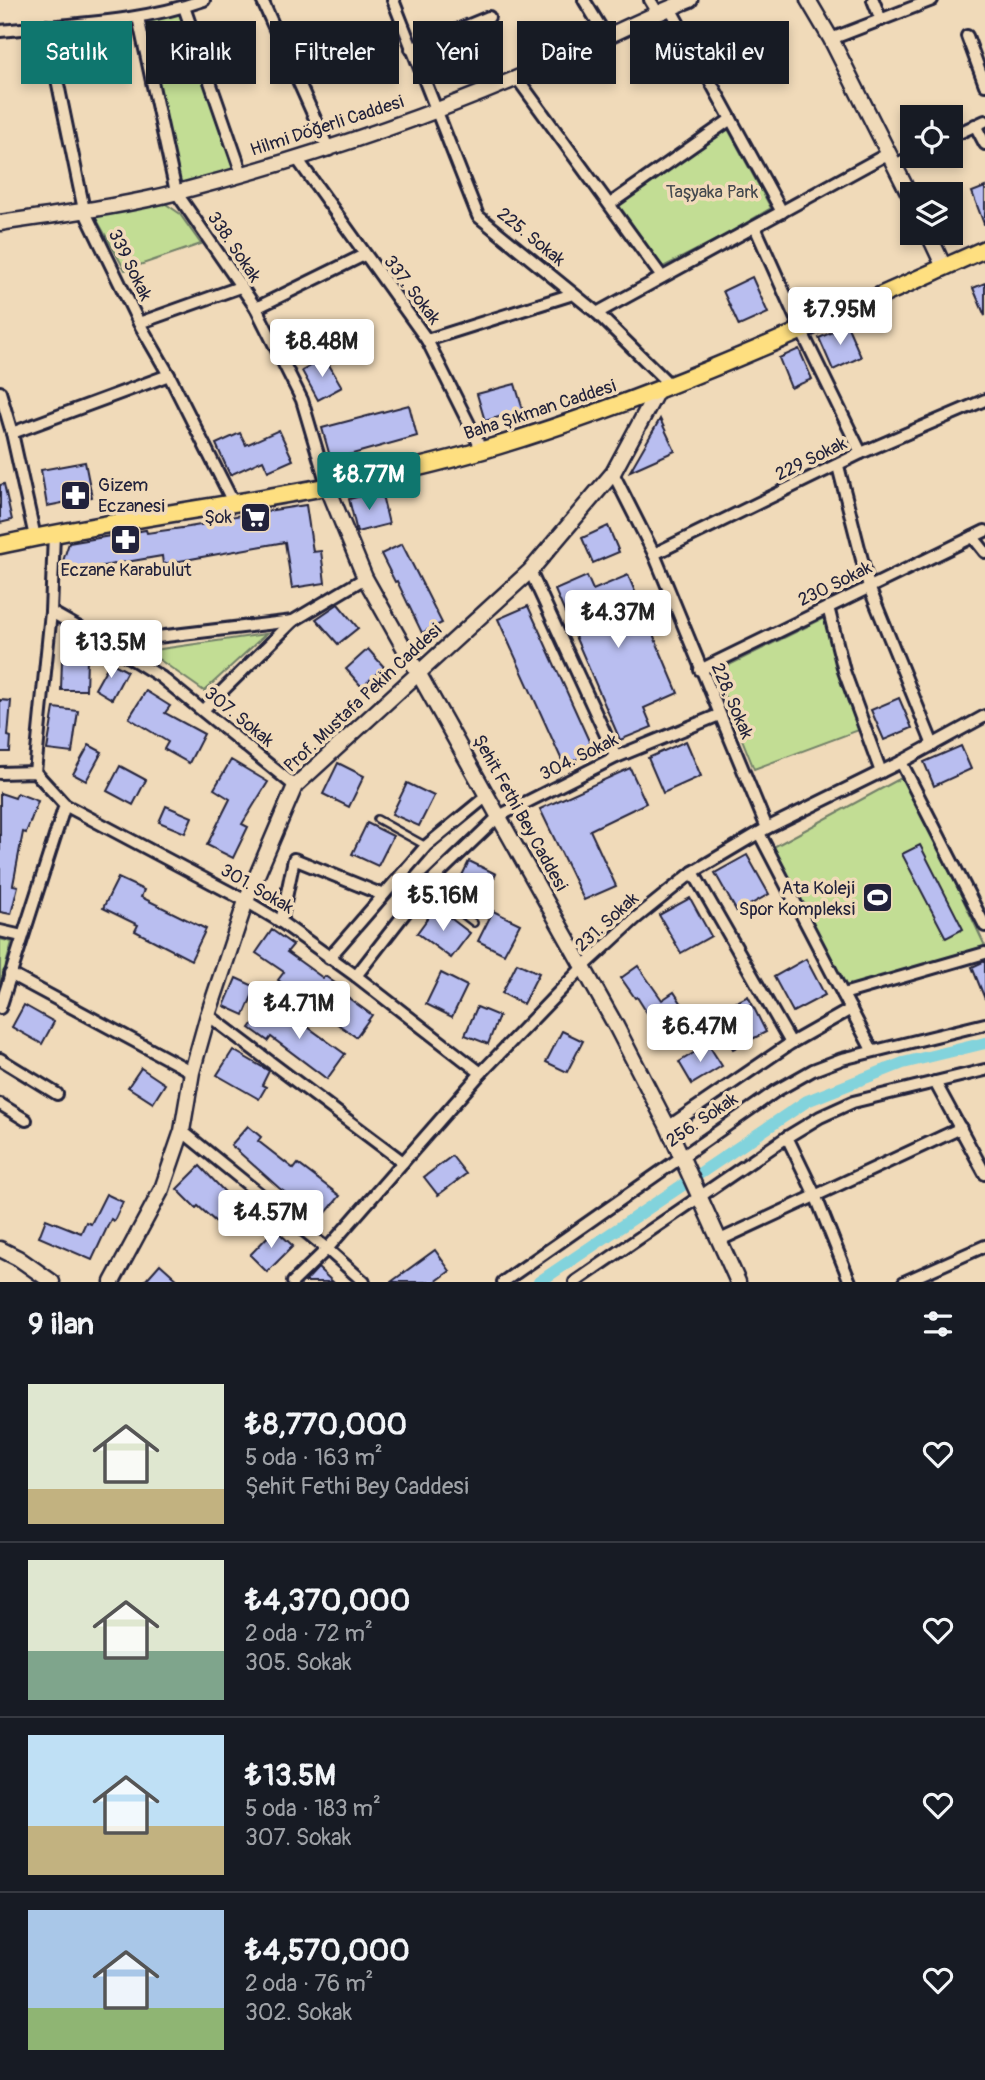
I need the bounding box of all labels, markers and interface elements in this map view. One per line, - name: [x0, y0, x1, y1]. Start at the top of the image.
- chip: Satılık: [21, 21, 132, 84]
- chip: Kiralık: [146, 21, 256, 84]
- chip: Filtreler: [270, 21, 399, 84]
- chip: Yeni: [413, 21, 503, 84]
- chip: Daire: [517, 21, 616, 84]
- chip: Müstakil ev: [630, 21, 789, 84]
- street label: Hilmi Döğerli Caddesi: [247, 90, 407, 162]
- map controls: [900, 105, 963, 245]
- button: locate: [900, 105, 963, 168]
- park label: Taşyaka Park: [666, 181, 759, 204]
- button: layers: [900, 182, 963, 245]
- street label: 225. Sokak: [492, 202, 570, 272]
- street label: 338. Sokak: [202, 207, 266, 287]
- street label: 339 Sokak: [103, 225, 157, 305]
- street label: 337. Sokak: [378, 251, 446, 330]
- pin: ₺7.95M: [783, 288, 897, 347]
- text: ₺7.95M: [804, 295, 876, 324]
- pin: ₺8.48M: [265, 320, 379, 379]
- text: ₺8.48M: [286, 327, 358, 356]
- street label: Baha Şıkman Caddesi: [461, 375, 619, 445]
- street label: 229 Sokak: [771, 432, 851, 486]
- pin: ₺8.77M: [312, 452, 426, 512]
- text: ₺8.77M: [333, 460, 405, 489]
- place label: Gizem Eczanesi: [98, 474, 165, 518]
- pharmacy icon: Gizem Eczanesi: [58, 478, 92, 512]
- supermarket icon: Şok: [238, 500, 272, 534]
- place label: Şok: [204, 506, 232, 529]
- pharmacy icon: Eczane Karabulut: [109, 523, 143, 557]
- street label: 230 Sokak: [794, 556, 876, 612]
- place label: Eczane Karabulut: [60, 559, 192, 582]
- pin: ₺4.37M: [561, 590, 675, 650]
- text: ₺4.37M: [581, 598, 655, 627]
- street label: Prof. Mustafa Pekin Caddesi: [279, 619, 447, 777]
- pin: ₺13.5M: [54, 620, 168, 680]
- text: ₺13.5M: [76, 628, 146, 657]
- street label: 228. Sokak: [706, 659, 759, 743]
- street label: 307. Sokak: [199, 682, 279, 752]
- street label: 304. Sokak: [536, 728, 622, 786]
- street label: Şehit Fethi Bey Caddesi: [467, 731, 573, 895]
- street label: 301. Sokak: [216, 859, 298, 919]
- pin: ₺5.16M: [386, 874, 500, 933]
- place label: Ata Koleji Spor Kompleksi: [739, 877, 855, 921]
- text: ₺5.16M: [408, 881, 478, 910]
- sports icon: Ata Koleji Spor Kompleksi: [861, 881, 895, 915]
- street label: 231. Sokak: [570, 887, 644, 957]
- pin: ₺4.71M: [242, 982, 356, 1041]
- text: ₺4.71M: [264, 989, 334, 1018]
- pin: ₺6.47M: [643, 1004, 757, 1064]
- text: ₺6.47M: [663, 1012, 737, 1041]
- street label: 256. Sokak: [662, 1087, 743, 1152]
- pin: ₺4.57M: [214, 1190, 328, 1250]
- text: ₺4.57M: [234, 1198, 308, 1227]
- icon: filters: [919, 1305, 957, 1343]
- text: 9 ilan: [28, 1306, 94, 1343]
- text: ₺8,770,000: [245, 1406, 407, 1443]
- icon: home: [84, 1412, 168, 1496]
- icon: heart: [919, 1435, 957, 1473]
- text: 5 oda · 163 m²: [245, 1443, 383, 1472]
- text: Şehit Fethi Bey Caddesi: [245, 1472, 469, 1501]
- text: ₺4,370,000: [245, 1582, 410, 1619]
- icon: home: [84, 1588, 168, 1672]
- icon: heart: [919, 1611, 957, 1649]
- text: 2 oda · 72 m²: [245, 1619, 373, 1648]
- text: 305. Sokak: [245, 1648, 352, 1677]
- text: ₺13.5M: [245, 1757, 336, 1794]
- icon: home: [84, 1763, 168, 1847]
- icon: heart: [919, 1786, 957, 1824]
- text: 5 oda · 183 m²: [245, 1794, 381, 1823]
- text: 307. Sokak: [245, 1823, 351, 1852]
- text: ₺4,570,000: [245, 1932, 410, 1969]
- icon: home: [84, 1938, 168, 2022]
- icon: heart: [919, 1961, 957, 1999]
- text: 2 oda · 76 m²: [245, 1969, 373, 1998]
- text: 302. Sokak: [245, 1998, 352, 2027]

